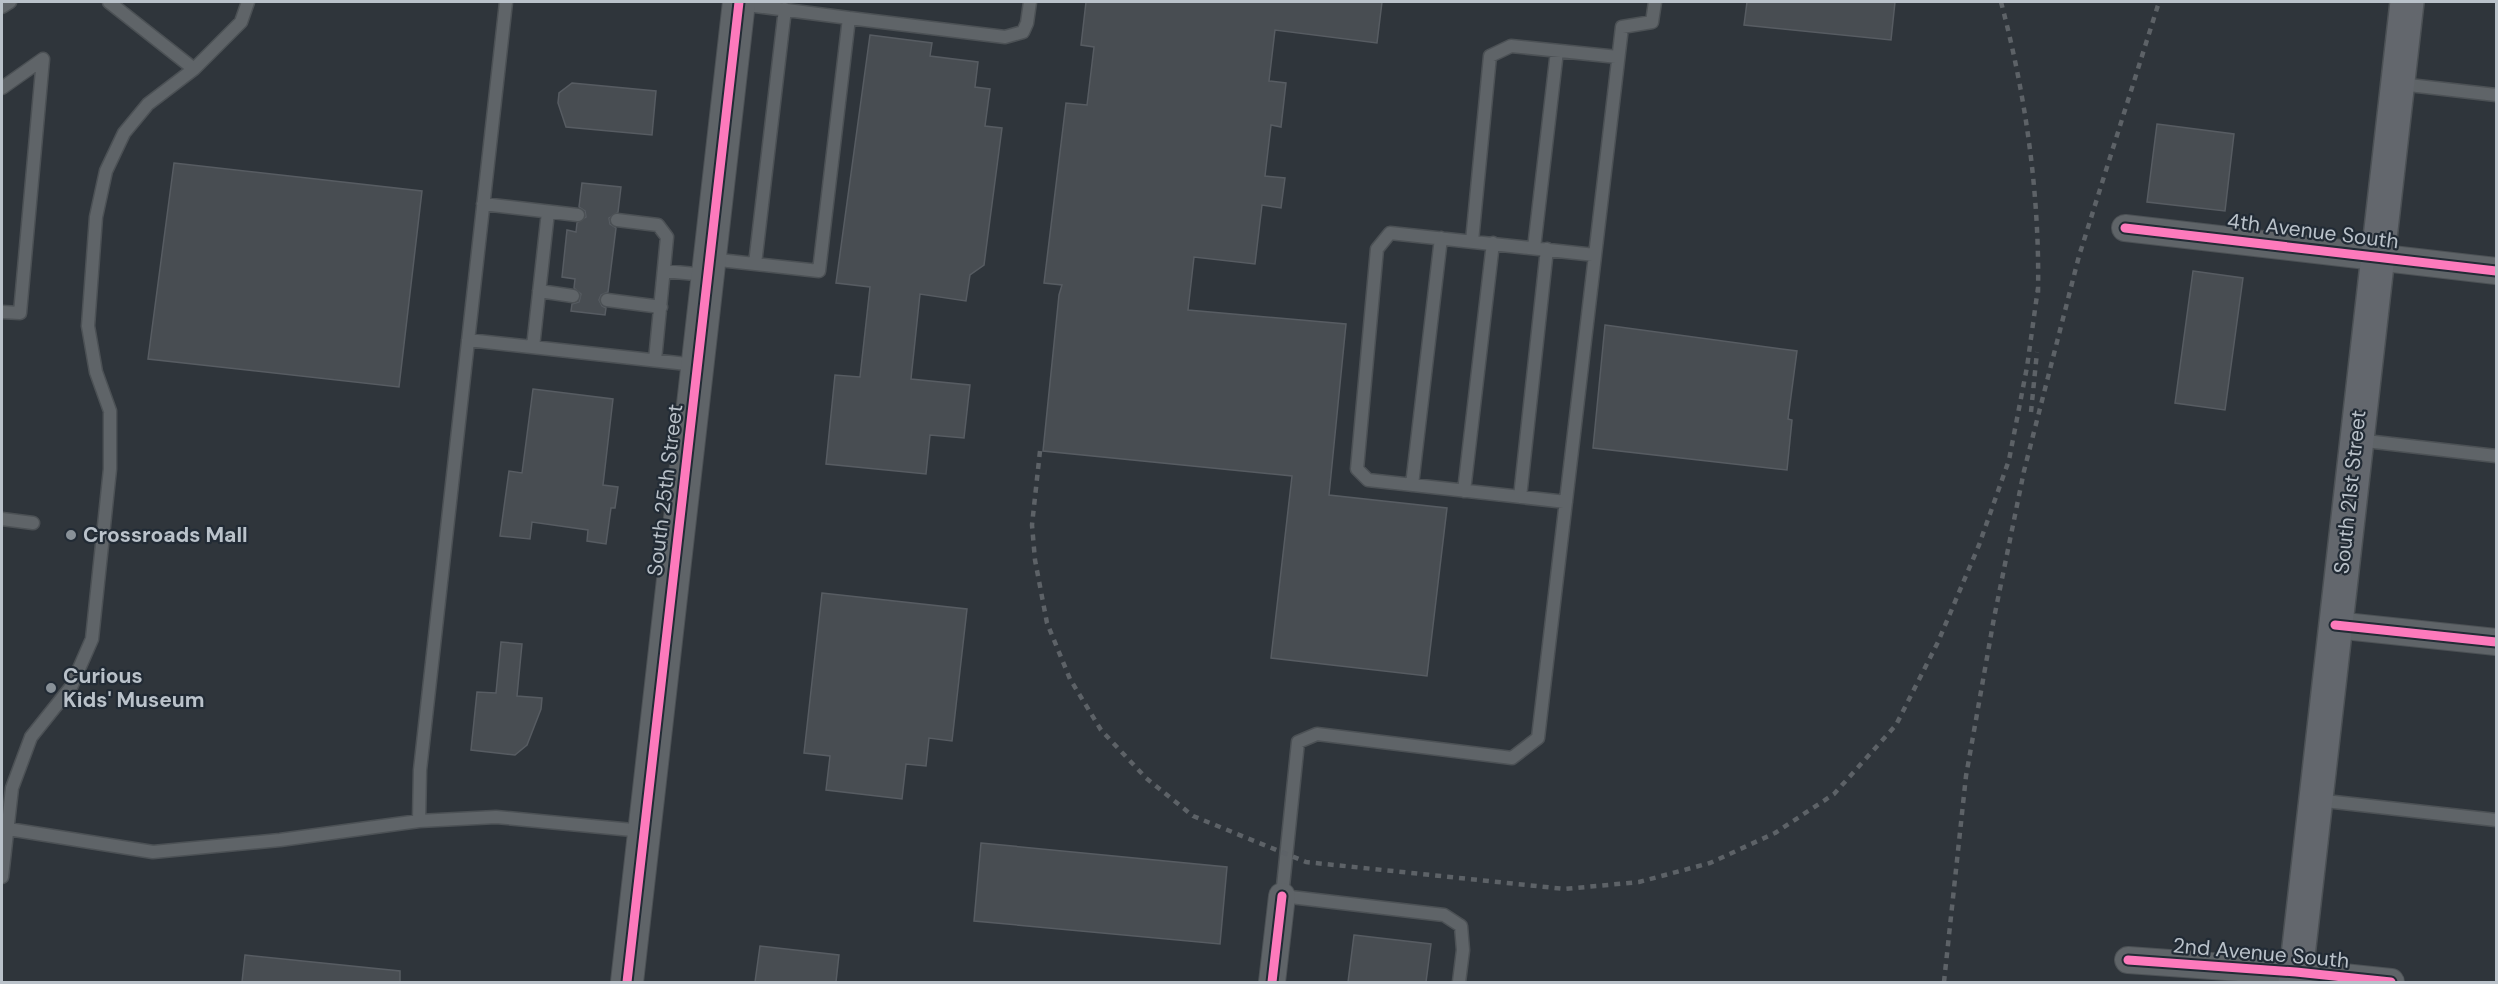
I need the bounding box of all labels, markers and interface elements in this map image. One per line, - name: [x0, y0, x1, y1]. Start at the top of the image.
- street label: 4th Avenue South: [2226, 207, 2400, 255]
- street label: South 25th Street: [641, 403, 689, 577]
- street label: South 21st Street: [2327, 409, 2373, 575]
- place label: Crossroads Mall: [83, 521, 248, 549]
- marker: Crossroads Mall: [64, 528, 78, 542]
- place label: Curious Kids' Museum: [63, 662, 205, 714]
- marker: Curious Kids' Museum: [44, 681, 58, 695]
- street label: 2nd Avenue South: [2172, 931, 2350, 975]

